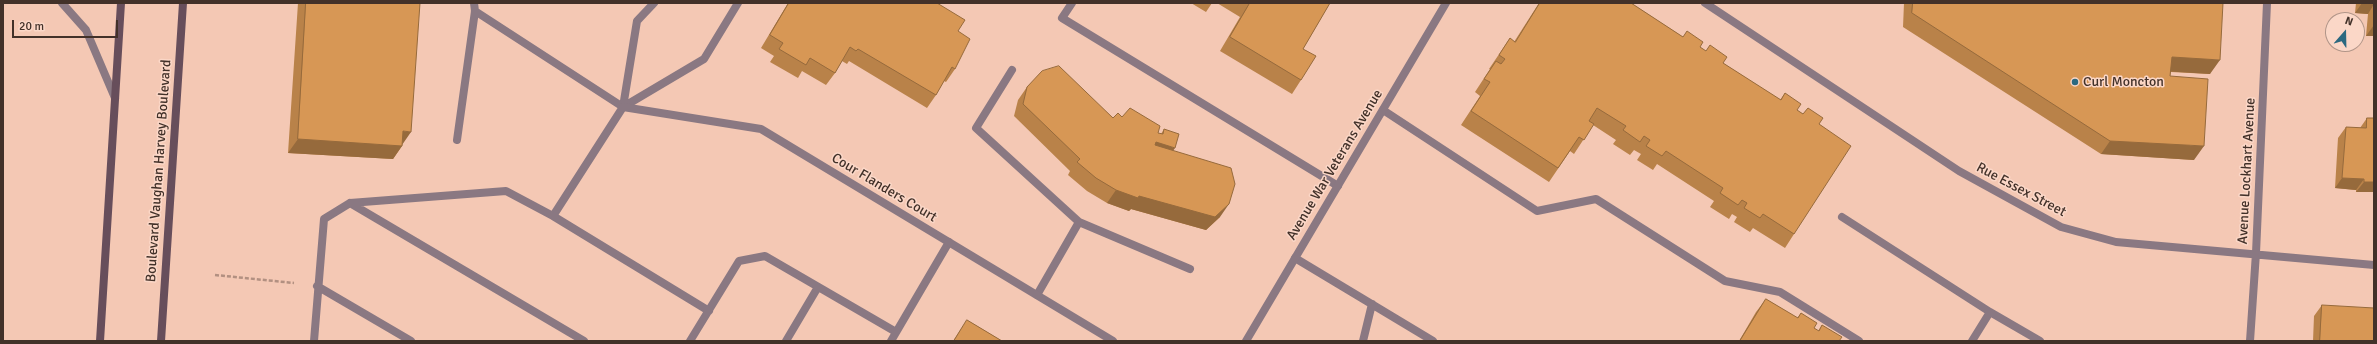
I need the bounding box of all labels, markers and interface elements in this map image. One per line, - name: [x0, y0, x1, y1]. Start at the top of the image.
- scale bar: [14, 12, 120, 38]
- north arrow: [2325, 12, 2365, 52]
- text: N: [2343, 14, 2355, 29]
- text: 20 m: [19, 19, 44, 34]
- street label: Boulevard Vaughan Harvey Boulevard: [143, 59, 175, 283]
- place label: Curl Moncton: [2083, 74, 2164, 90]
- marker: Curl Moncton: [2070, 77, 2080, 87]
- street label: Avenue War Veterans Avenue: [1283, 87, 1387, 243]
- street label: Avenue Lockhart Avenue: [2235, 97, 2259, 245]
- street label: Cour Flanders Court: [828, 150, 940, 226]
- street label: Rue Essex Street: [1973, 159, 2069, 221]

